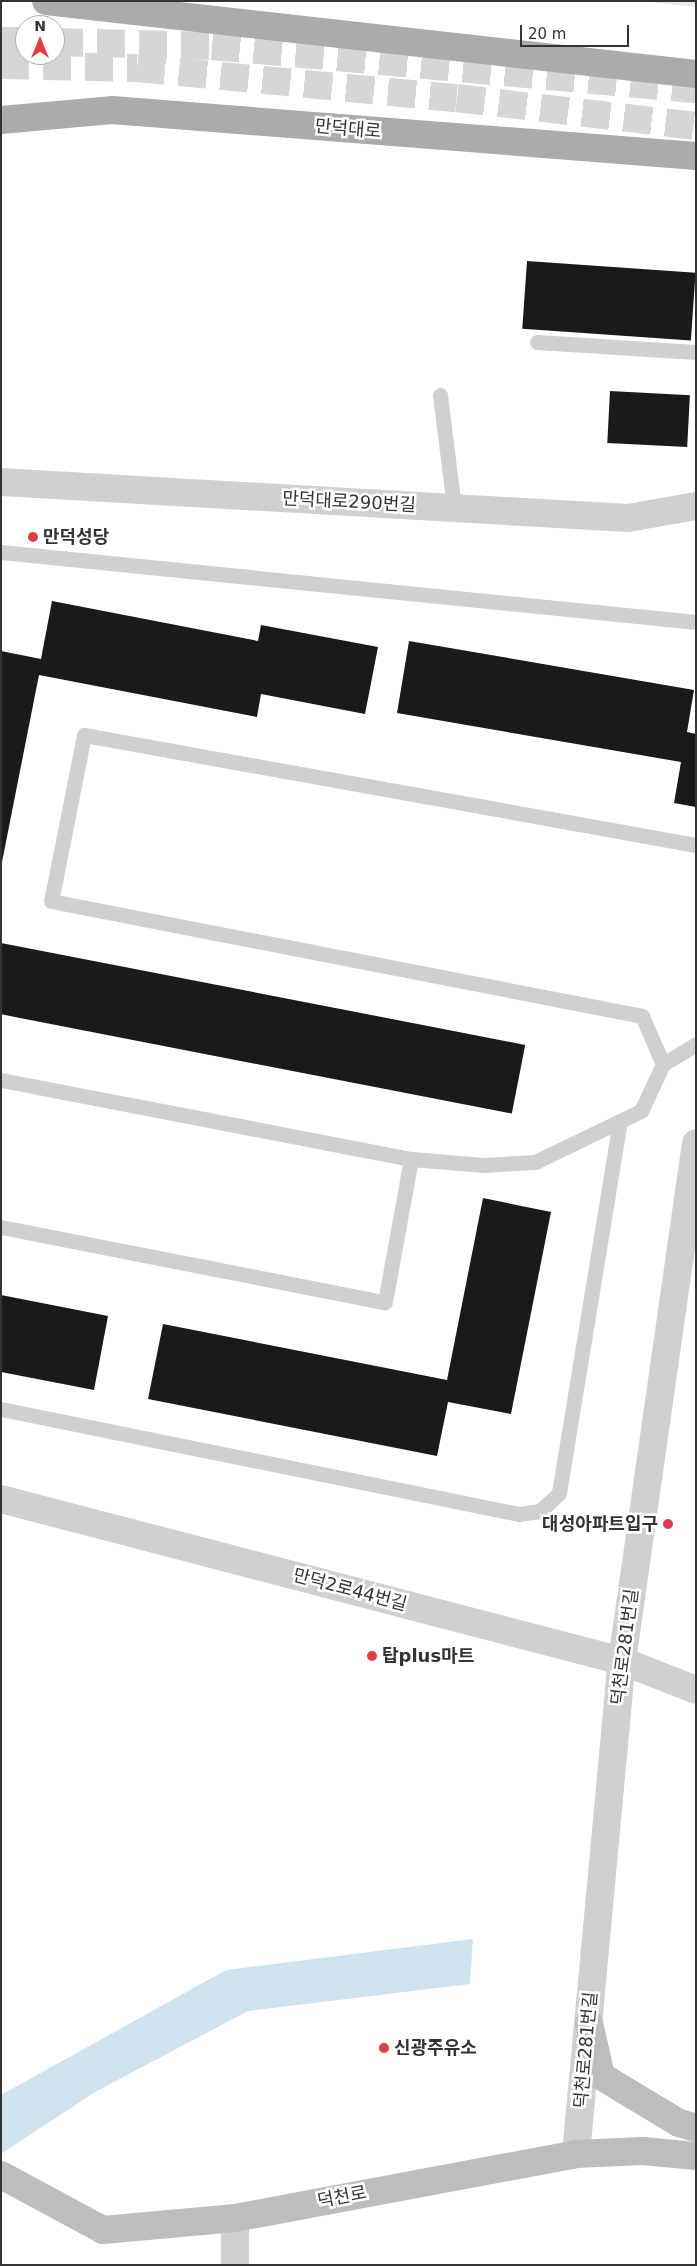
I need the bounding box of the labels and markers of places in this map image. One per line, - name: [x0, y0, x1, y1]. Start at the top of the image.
- place label: 만덕성당: [43, 526, 109, 548]
- marker: 만덕성당: [27, 531, 39, 543]
- place label: 대성아파트입구: [542, 1513, 658, 1535]
- marker: 대성아파트입구: [662, 1518, 674, 1530]
- place label: 탑plus마트: [382, 1645, 474, 1667]
- marker: 탑plus마트: [366, 1650, 378, 1662]
- place label: 신광주유소: [394, 2037, 477, 2059]
- marker: 신광주유소: [378, 2042, 390, 2054]

